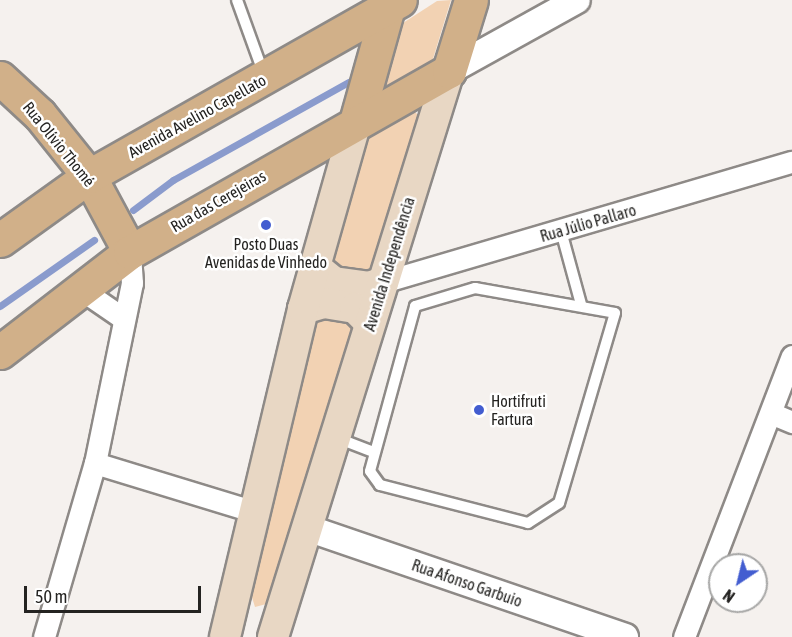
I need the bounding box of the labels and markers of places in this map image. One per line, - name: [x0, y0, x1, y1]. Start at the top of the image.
- marker: Posto Duas Avenidas de Vinhedo: [259, 218, 273, 232]
- place label: Posto Duas Avenidas de Vinhedo: [205, 234, 327, 272]
- place label: Hortifruti Fartura: [491, 391, 546, 429]
- marker: Hortifruti Fartura: [472, 403, 486, 417]

